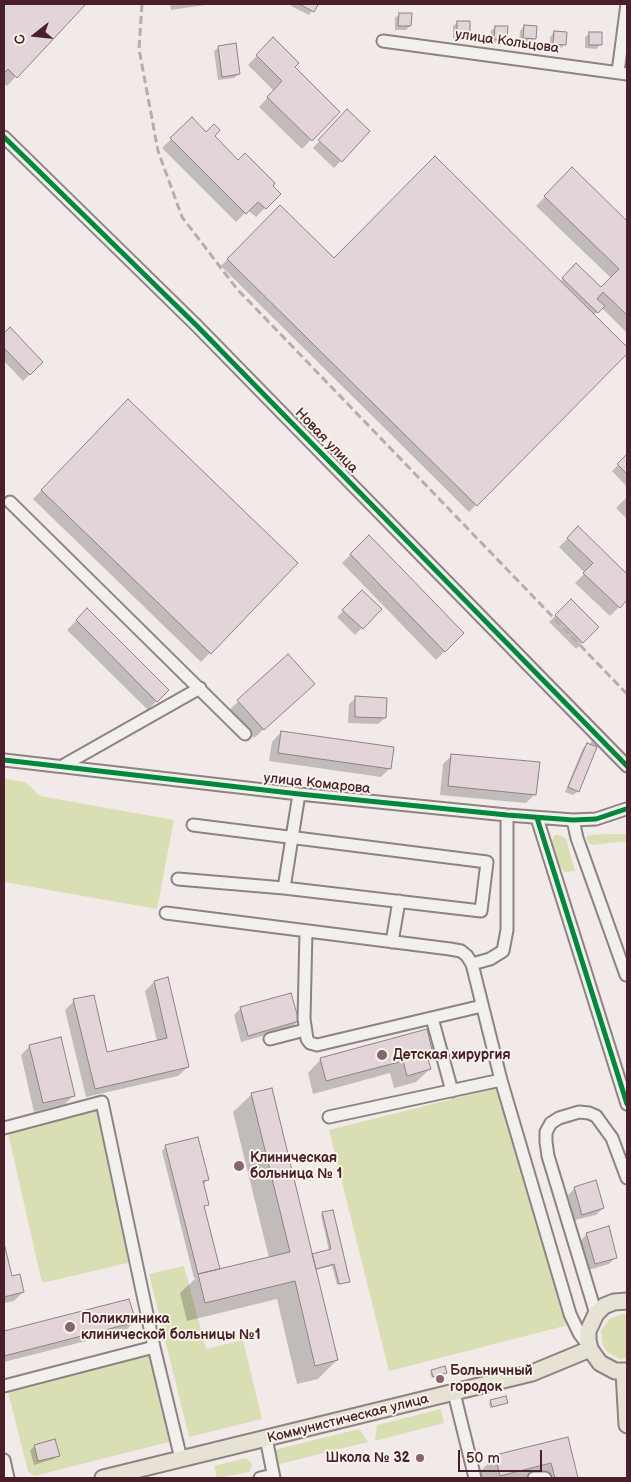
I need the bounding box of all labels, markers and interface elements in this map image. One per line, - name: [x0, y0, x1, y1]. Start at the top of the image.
- north arrow: [10, 10, 60, 60]
- street label: улица Кольцова: [454, 26, 560, 58]
- text: С: [11, 32, 30, 46]
- street label: Новая улица: [291, 405, 361, 477]
- street label: улица Комарова: [263, 770, 371, 798]
- place label: Детская хирургия: [393, 1047, 511, 1063]
- marker: Детская хирургия: [375, 1048, 389, 1062]
- place label: Клиническая больница № 1: [250, 1150, 342, 1182]
- marker: Клиническая больница № 1: [232, 1159, 246, 1173]
- place label: Поликлиника клинической больницы №1: [81, 1311, 261, 1344]
- marker: Поликлиника клинической больницы №1: [63, 1320, 77, 1334]
- place label: Больничный городок: [450, 1363, 533, 1395]
- marker: Больничный городок: [434, 1373, 446, 1385]
- street label: Коммунистическая улица: [266, 1391, 430, 1447]
- scale bar: [461, 1440, 545, 1472]
- text: 50 m: [466, 1449, 500, 1468]
- place label: Школа № 32: [326, 1450, 410, 1466]
- marker: Школа № 32: [414, 1452, 426, 1464]

